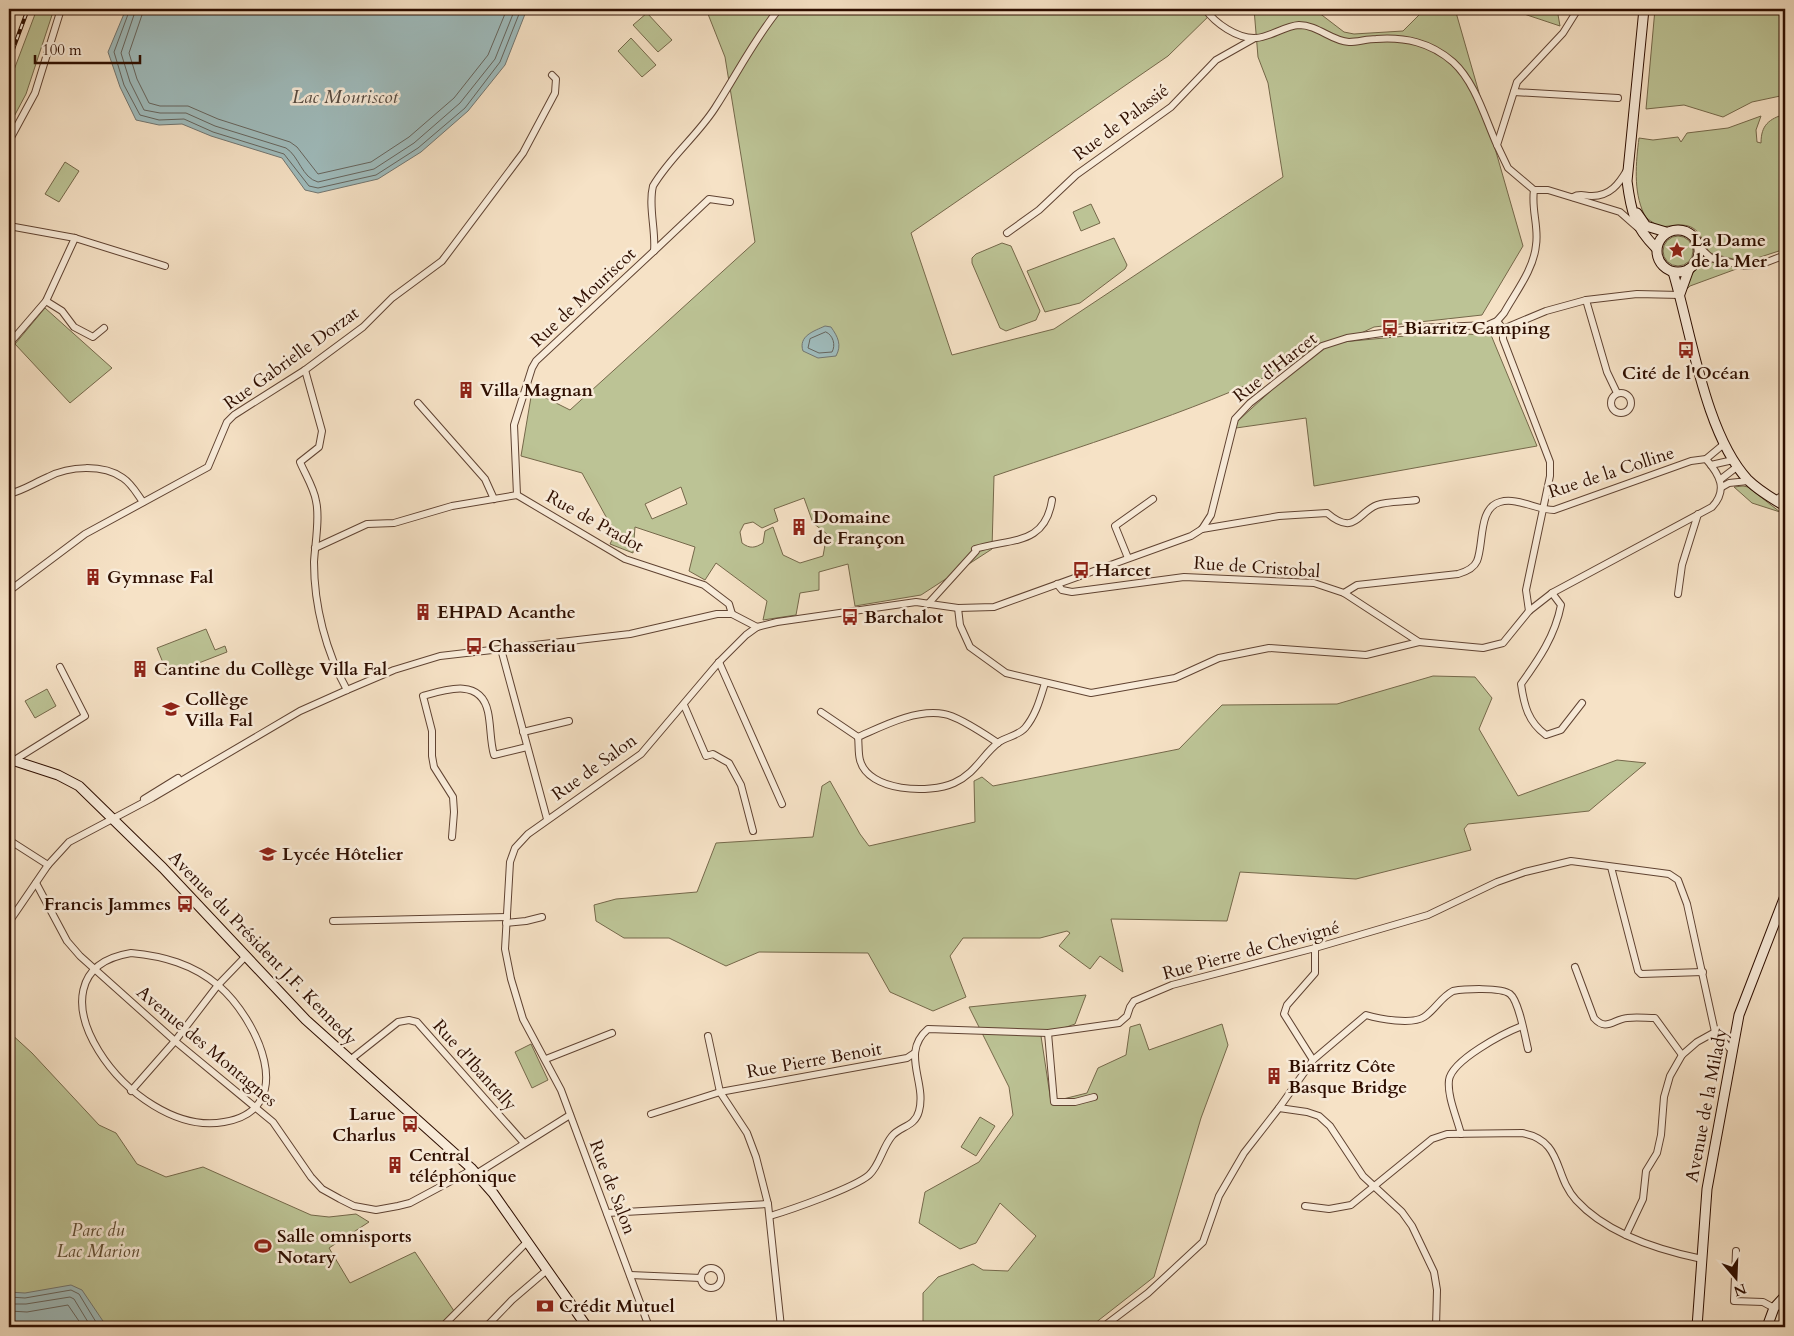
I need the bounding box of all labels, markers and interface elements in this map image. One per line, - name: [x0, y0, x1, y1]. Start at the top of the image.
- scale bar: [35, 32, 140, 64]
- text: 100 m: [42, 40, 82, 60]
- street label: Rue de Palassié: [1068, 78, 1174, 167]
- water label: Lac Mouriscot: [292, 84, 399, 110]
- place label: La Dame de la Mer: [1691, 228, 1768, 274]
- place icon: La Dame de la Mer: [1667, 240, 1687, 260]
- street label: Rue de Mouriscot: [525, 242, 642, 353]
- street label: Rue Gabrielle Dorzat: [219, 301, 364, 416]
- place label: Biarritz Camping: [1404, 316, 1550, 341]
- bus stop icon: Biarritz Camping: [1380, 318, 1400, 338]
- street label: Rue d'Harcet: [1228, 326, 1323, 408]
- bus stop icon: Cité de l'Océan: [1676, 340, 1696, 360]
- place label: Cité de l'Océan: [1622, 361, 1750, 386]
- place label: Villa Magnan: [480, 378, 593, 403]
- building icon: Villa Magnan: [456, 380, 476, 400]
- street label: Rue de la Colline: [1545, 440, 1677, 505]
- street label: Rue de Pradot: [541, 484, 648, 559]
- place label: Domaine de Françon: [813, 505, 905, 551]
- building icon: Domaine de Françon: [789, 517, 809, 537]
- street label: Rue de Cristobal: [1193, 551, 1321, 584]
- place label: Harcet: [1095, 558, 1151, 583]
- bus stop icon: Harcet: [1071, 560, 1091, 580]
- place label: Gymnase Fal: [107, 565, 214, 590]
- building icon: Gymnase Fal: [83, 567, 103, 587]
- place label: EHPAD Acanthe: [437, 600, 576, 625]
- building icon: EHPAD Acanthe: [413, 602, 433, 622]
- place label: Barchalot: [864, 605, 944, 630]
- bus stop icon: Barchalot: [840, 607, 860, 627]
- place label: Chasseriau: [488, 634, 577, 659]
- bus stop icon: Chasseriau: [464, 636, 484, 656]
- place label: Cantine du Collège Villa Fal: [154, 657, 387, 682]
- building icon: Cantine du Collège Villa Fal: [130, 659, 150, 679]
- place label: Collège Villa Fal: [185, 687, 253, 733]
- school or university icon: Collège Villa Fal: [161, 699, 181, 719]
- street label: Rue de Salon: [547, 728, 642, 807]
- place label: Lycée Hôtelier: [282, 842, 404, 867]
- school or university icon: Lycée Hôtelier: [258, 844, 278, 864]
- street label: Avenue du Président J.F. Kennedy: [163, 845, 363, 1052]
- place label: Francis Jammes: [44, 892, 171, 917]
- bus stop icon: Francis Jammes: [175, 894, 195, 914]
- street label: Rue Pierre de Chevigné: [1160, 915, 1342, 986]
- street label: Avenue des Montagnes: [131, 980, 282, 1113]
- street label: Rue d'Ibantelly: [427, 1014, 523, 1117]
- street label: Avenue de la Milady: [1679, 1025, 1734, 1184]
- street label: Rue Pierre Benoit: [745, 1036, 884, 1085]
- place label: Biarritz Côte Basque Bridge: [1288, 1054, 1407, 1100]
- building icon: Biarritz Côte Basque Bridge: [1264, 1066, 1284, 1086]
- place label: Larue Charlus: [332, 1102, 396, 1148]
- bus stop icon: Larue Charlus: [400, 1114, 420, 1134]
- street label: Rue de Salon: [583, 1136, 642, 1239]
- place label: Central téléphonique: [409, 1143, 517, 1189]
- building icon: Central téléphonique: [385, 1155, 405, 1175]
- park label: Parc du Lac Marion: [57, 1218, 140, 1264]
- place label: Salle omnisports Notary: [277, 1224, 412, 1270]
- sports icon: Salle omnisports Notary: [253, 1236, 273, 1256]
- north arrow: [1712, 1254, 1762, 1304]
- text: N: [1731, 1279, 1749, 1301]
- place label: Crédit Mutuel: [559, 1294, 675, 1319]
- bank icon: Crédit Mutuel: [535, 1296, 555, 1316]

